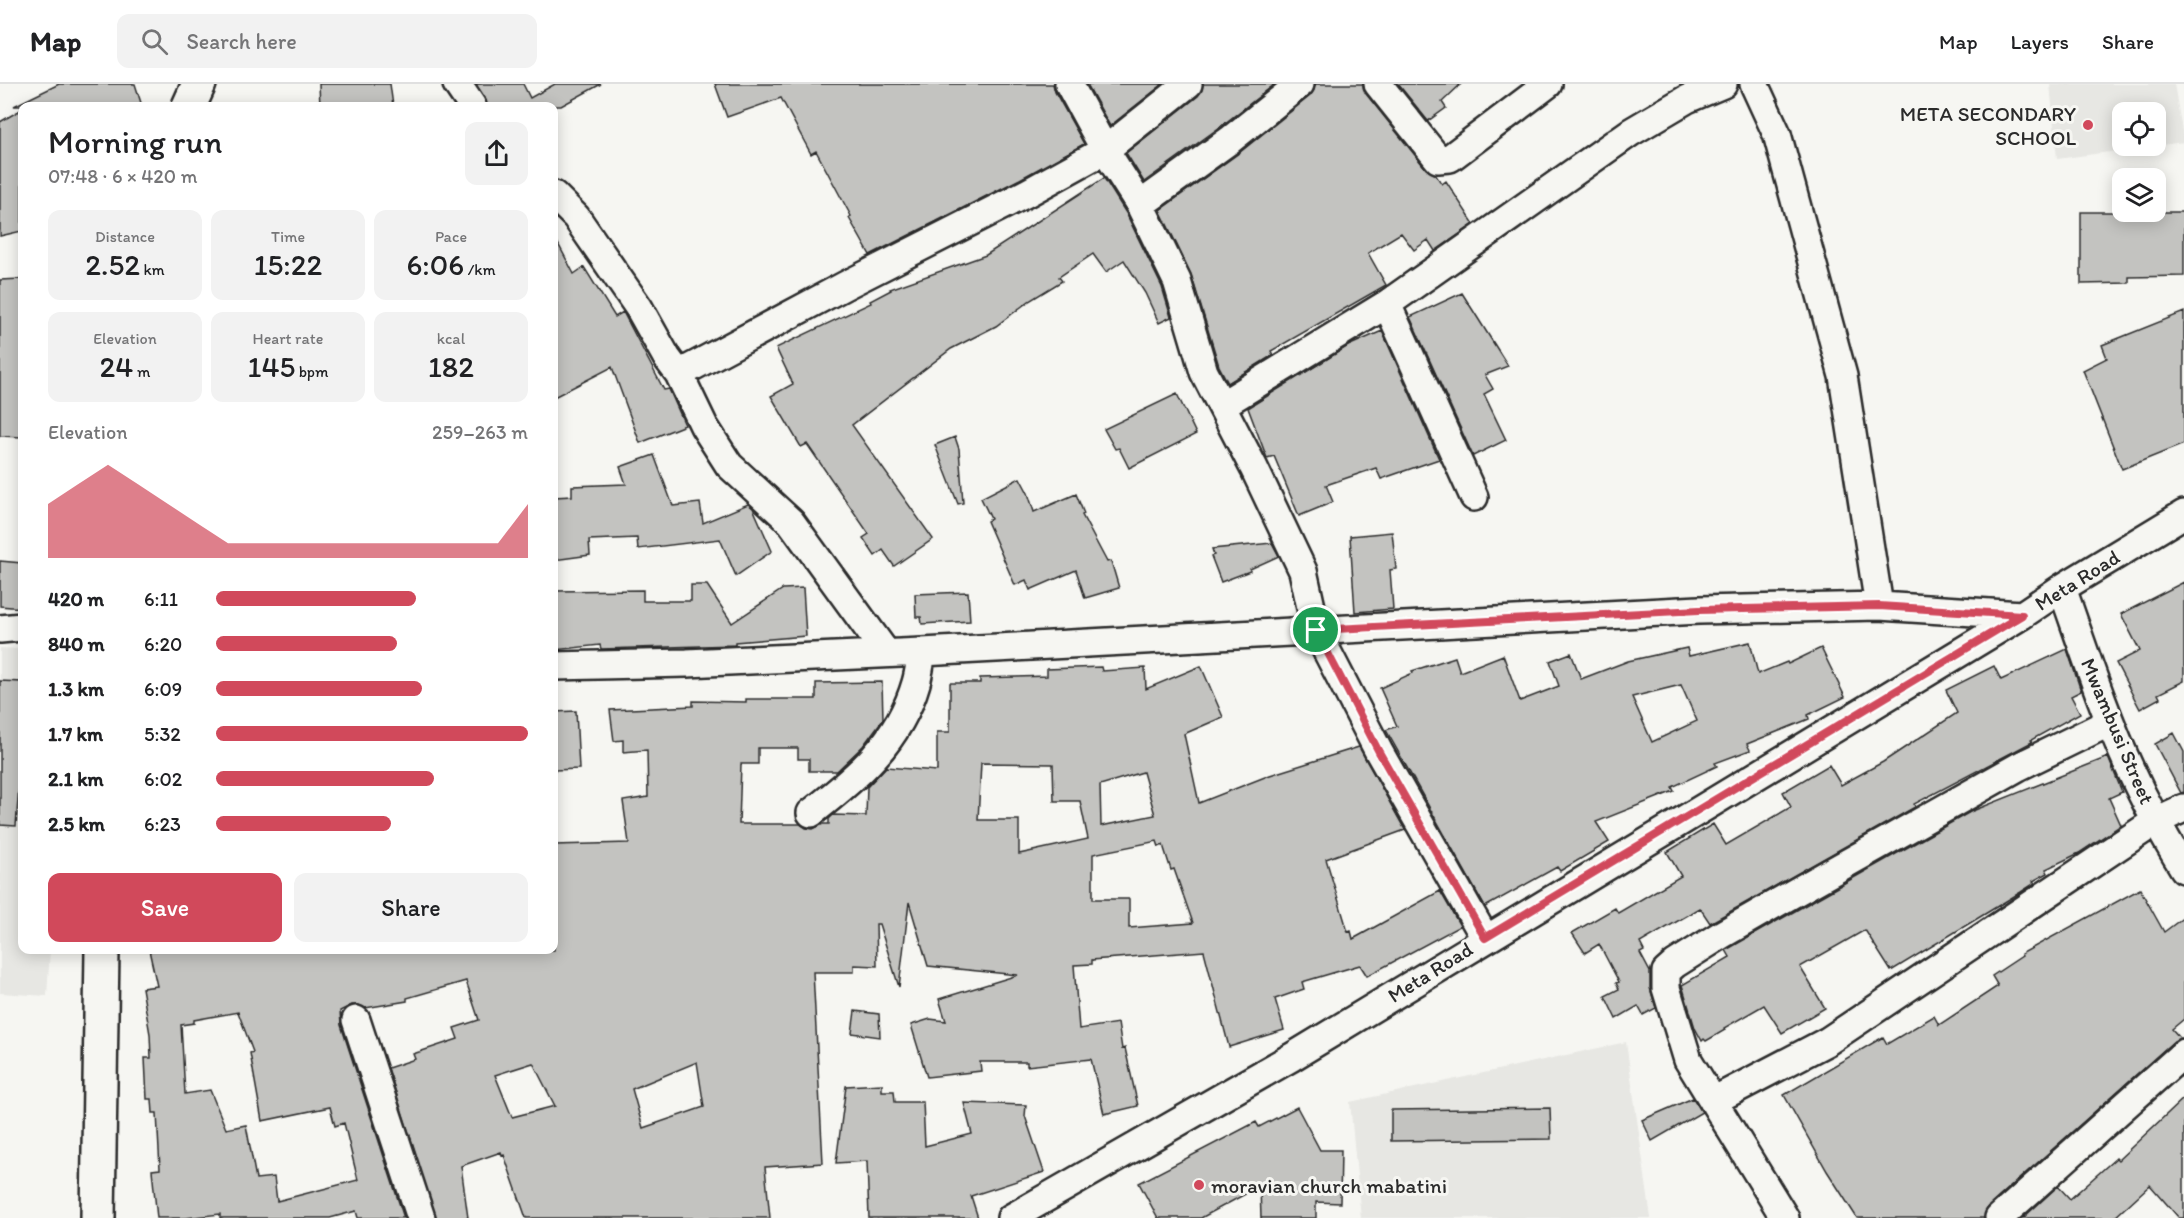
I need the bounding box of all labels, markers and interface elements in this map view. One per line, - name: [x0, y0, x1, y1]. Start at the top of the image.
- search box: [117, 14, 537, 68]
- text: Map: [30, 24, 81, 58]
- icon: search: [138, 25, 171, 58]
- text: Search here: [186, 28, 297, 55]
- text: Map: [1939, 29, 1978, 54]
- text: Layers: [2011, 29, 2069, 54]
- text: Share: [2102, 29, 2154, 54]
- place label: META SECONDARY SCHOOL: [1900, 101, 2076, 150]
- map controls: [2112, 102, 2166, 222]
- button: locate: [2112, 102, 2166, 156]
- marker: META SECONDARY SCHOOL: [2081, 118, 2095, 132]
- text: Morning run: [48, 122, 223, 161]
- button: share: [465, 122, 528, 185]
- text: 07:48 · 6 × 420 m: [48, 164, 197, 188]
- button: layers: [2112, 168, 2166, 222]
- text: Distance: [95, 227, 155, 246]
- text: Time: [271, 227, 305, 246]
- text: Pace: [435, 227, 467, 246]
- text: 2.52: [85, 246, 140, 283]
- text: 15:22: [254, 246, 322, 283]
- text: 6:06: [406, 246, 464, 283]
- text: km: [140, 260, 165, 279]
- text: /km: [464, 260, 496, 279]
- text: Elevation: [93, 329, 157, 348]
- text: Heart rate: [253, 329, 323, 348]
- text: kcal: [437, 329, 465, 348]
- text: 24: [100, 348, 133, 385]
- text: 145: [248, 348, 295, 385]
- text: 182: [428, 348, 474, 385]
- text: m: [133, 362, 150, 381]
- text: bpm: [295, 362, 328, 381]
- text: Elevation: [48, 420, 127, 444]
- text: 259–263 m: [432, 420, 528, 444]
- street label: Meta Road: [2030, 544, 2124, 616]
- text: 420 m: [48, 587, 104, 611]
- text: 6:11: [144, 587, 178, 611]
- pin: [1290, 604, 1341, 655]
- icon: arrive: [1299, 613, 1332, 646]
- text: 840 m: [48, 632, 105, 656]
- text: 6:20: [144, 632, 182, 656]
- street label: Mwambusi Street: [2076, 654, 2160, 808]
- text: 1.3 km: [48, 677, 104, 701]
- text: 6:09: [144, 677, 182, 701]
- text: 1.7 km: [48, 722, 103, 746]
- text: 5:32: [144, 722, 181, 746]
- text: 2.1 km: [48, 767, 104, 791]
- text: 6:02: [144, 767, 182, 791]
- text: 2.5 km: [48, 812, 105, 836]
- text: 6:23: [144, 812, 181, 836]
- button: Save: [48, 873, 282, 942]
- button: Share: [294, 873, 528, 942]
- street label: Meta Road: [1383, 936, 1477, 1008]
- place label: moravian church mabatini: [1211, 1173, 1447, 1198]
- marker: moravian church mabatini: [1192, 1178, 1206, 1192]

